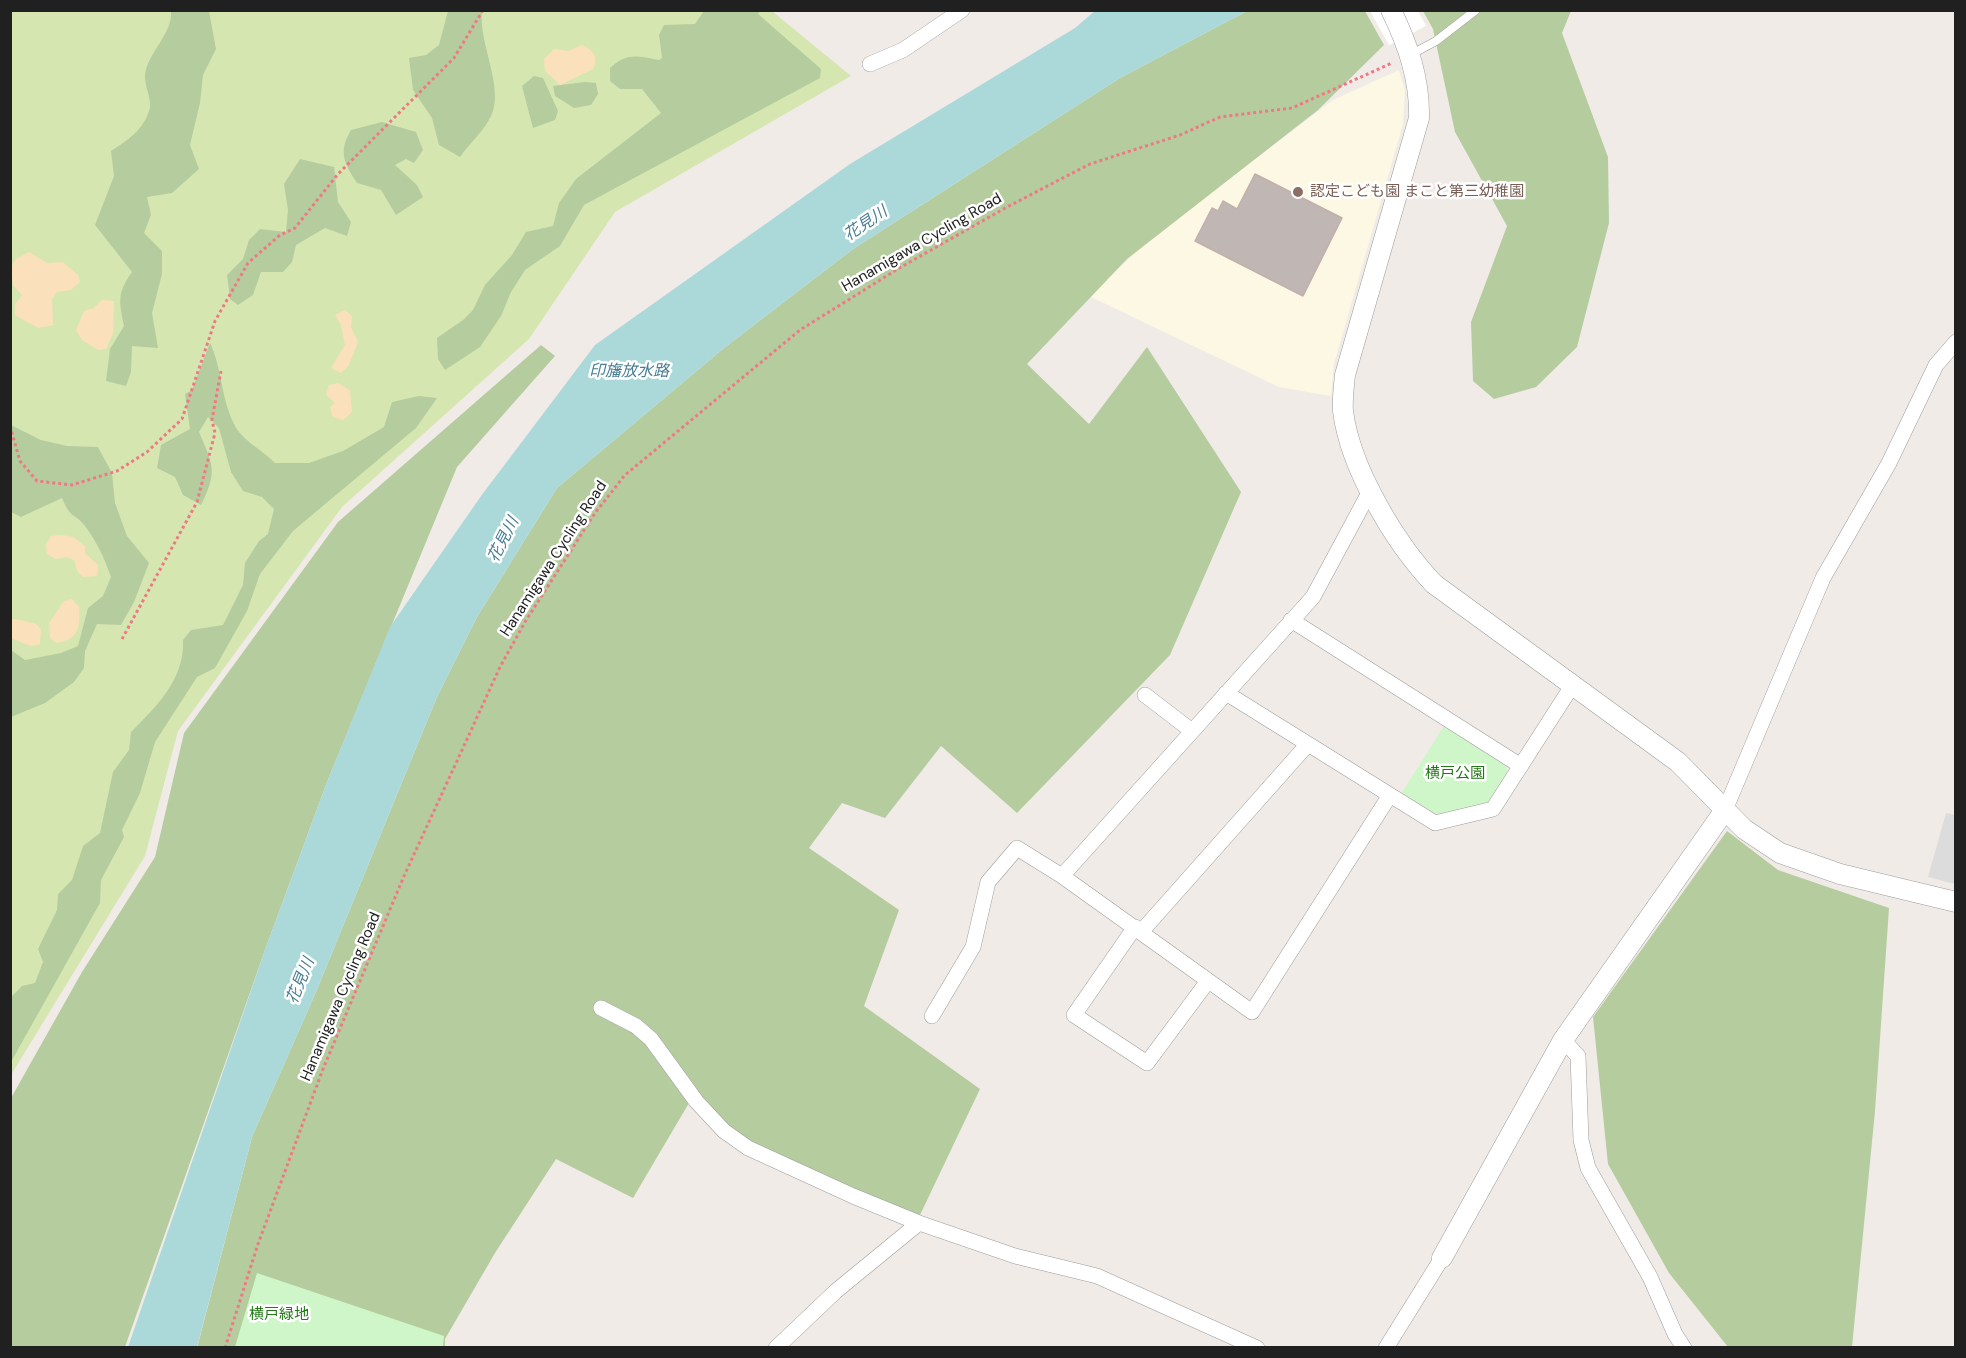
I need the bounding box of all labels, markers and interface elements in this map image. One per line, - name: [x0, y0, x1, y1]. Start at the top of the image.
- place label: 認定こども園 まこと第三幼稚園: [1310, 183, 1524, 201]
- marker: 認定こども園 まこと第三幼稚園: [1291, 185, 1305, 199]
- street label: Hanamigawa Cycling Road: [839, 190, 1005, 296]
- water label: 花見川: [841, 203, 891, 245]
- water label: 印旛放水路: [589, 362, 669, 382]
- street label: Hanamigawa Cycling Road: [497, 478, 611, 640]
- water label: 花見川: [485, 514, 523, 566]
- park label: 横戸公園: [1425, 765, 1485, 783]
- street label: Hanamigawa Cycling Road: [297, 910, 385, 1084]
- water label: 花見川: [283, 955, 319, 1007]
- park label: 横戸緑地: [249, 1306, 309, 1324]

